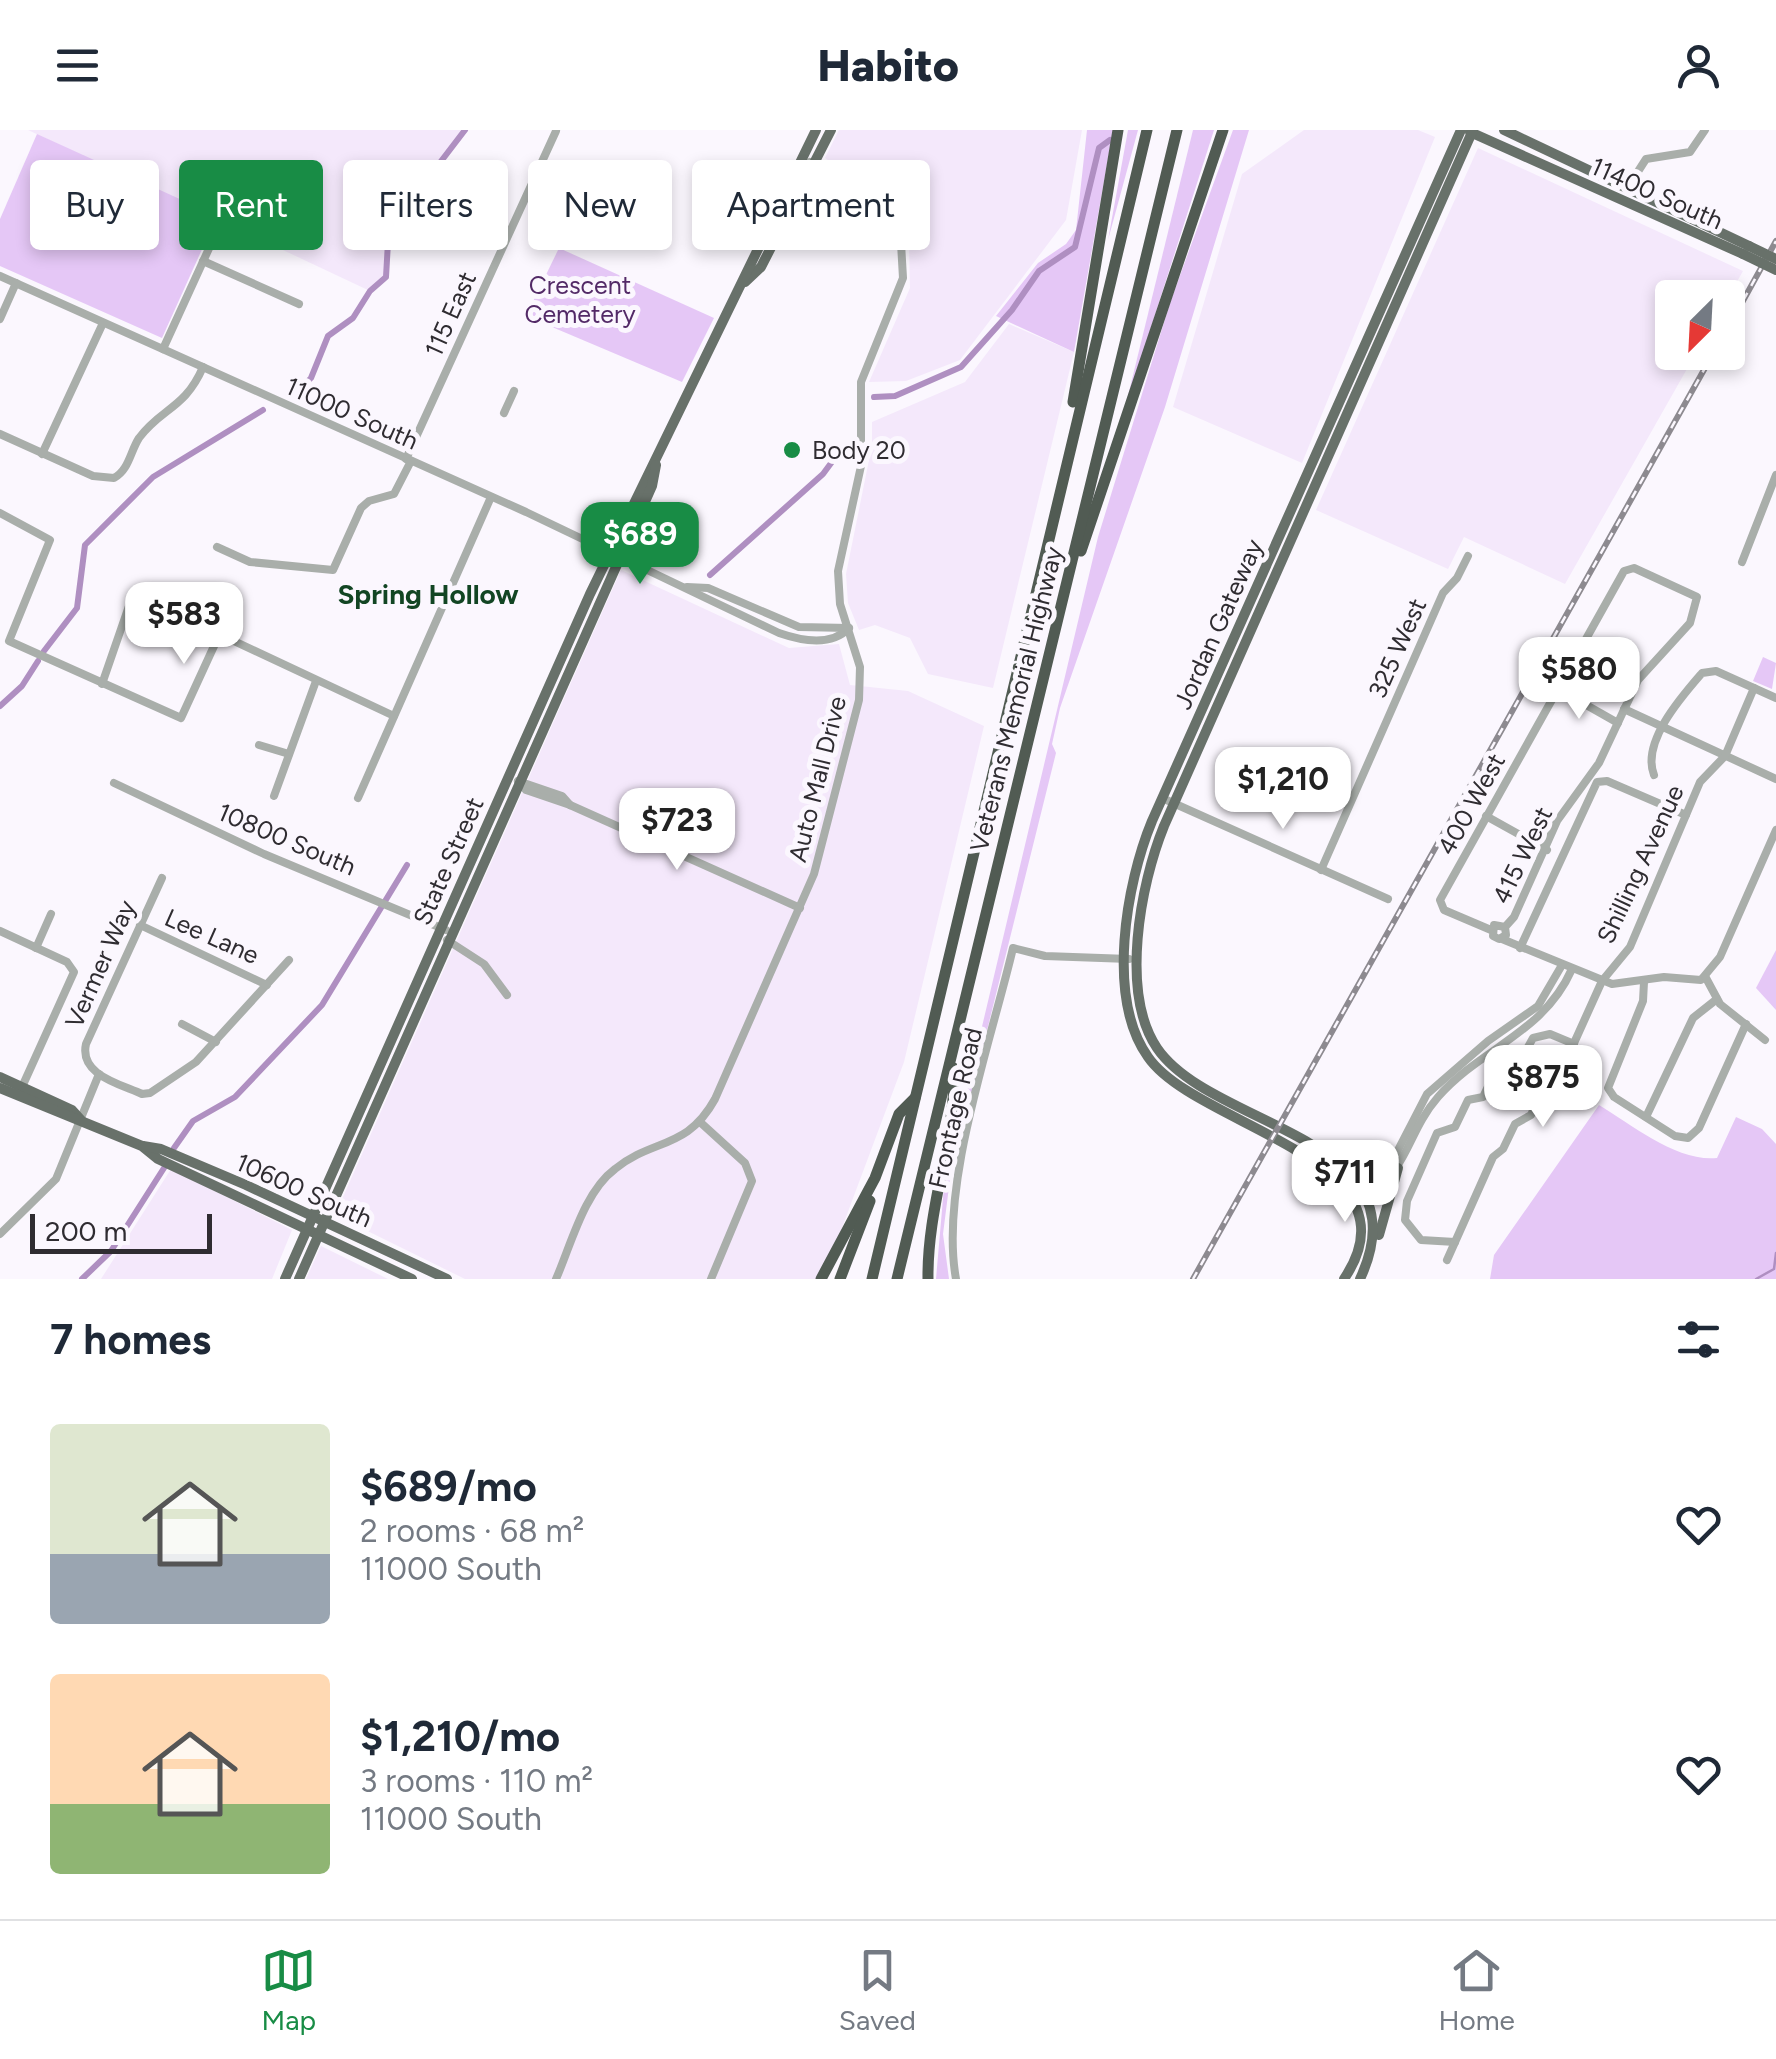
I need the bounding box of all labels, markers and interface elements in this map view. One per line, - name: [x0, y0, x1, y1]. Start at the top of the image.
- icon: menu: [50, 38, 105, 93]
- text: Habito: [817, 38, 959, 92]
- icon: person: [1671, 38, 1726, 93]
- street label: 11400 South: [1586, 150, 1728, 236]
- chip: Buy: [30, 160, 159, 250]
- chip: Rent: [179, 160, 323, 250]
- chip: Filters: [343, 160, 508, 250]
- chip: New: [528, 160, 672, 250]
- chip: Apartment: [692, 160, 930, 250]
- street label: 115 East: [418, 267, 482, 361]
- park label: Crescent Cemetery: [524, 270, 636, 329]
- north arrow: [1655, 280, 1745, 370]
- map controls: [1655, 280, 1745, 370]
- street label: 11000 South: [281, 370, 423, 456]
- place label: Body 20: [812, 435, 906, 465]
- marker: Body 20: [781, 439, 803, 461]
- pin: $689: [581, 502, 699, 587]
- text: $689: [603, 515, 677, 553]
- street label: Jordan Gateway: [1167, 534, 1269, 714]
- street label: Veterans Memorial Highway: [964, 543, 1068, 855]
- district label: Spring Hollow: [337, 577, 519, 611]
- pin: $583: [125, 582, 243, 667]
- street label: 325 West: [1362, 594, 1432, 702]
- text: $583: [147, 595, 221, 633]
- pin: $580: [1520, 637, 1638, 722]
- text: $580: [1541, 650, 1617, 688]
- street label: Auto Mall Drive: [782, 693, 852, 865]
- pin: $1,210: [1202, 747, 1364, 832]
- street label: 400 West: [1431, 748, 1511, 860]
- text: $1,210: [1237, 760, 1329, 798]
- street label: Shilling Avenue: [1590, 780, 1690, 948]
- pin: $723: [618, 788, 736, 873]
- street label: State Street: [406, 792, 490, 930]
- street label: 10800 South: [213, 796, 361, 882]
- text: $723: [641, 801, 713, 839]
- street label: 415 West: [1486, 802, 1558, 908]
- street label: Vermer Way: [59, 895, 141, 1033]
- street label: Lee Lane: [160, 902, 264, 970]
- street label: Frontage Road: [922, 1025, 988, 1191]
- pin: $875: [1484, 1045, 1602, 1130]
- text: $875: [1506, 1058, 1580, 1096]
- pin: $711: [1286, 1140, 1404, 1225]
- street label: 10600 South: [231, 1147, 377, 1233]
- text: $711: [1314, 1153, 1376, 1191]
- scale bar: [30, 1209, 212, 1254]
- text: 200 m: [45, 1214, 127, 1248]
- icon: filters: [1671, 1312, 1726, 1367]
- text: 7 homes: [50, 1314, 211, 1365]
- text: $689/mo: [360, 1461, 537, 1512]
- icon: home: [130, 1464, 250, 1584]
- icon: heart: [1671, 1497, 1726, 1552]
- text: 2 rooms · 68 m²: [360, 1512, 584, 1550]
- text: 11000 South: [360, 1550, 542, 1588]
- text: $1,210/mo: [360, 1711, 560, 1762]
- icon: home: [130, 1714, 250, 1834]
- icon: heart: [1671, 1747, 1726, 1802]
- text: 3 rooms · 110 m²: [360, 1762, 593, 1800]
- text: 11000 South: [360, 1800, 542, 1838]
- tab: Map: [261, 1943, 316, 2037]
- tab: Saved: [839, 1943, 916, 2037]
- tab: Home: [1438, 1943, 1515, 2037]

